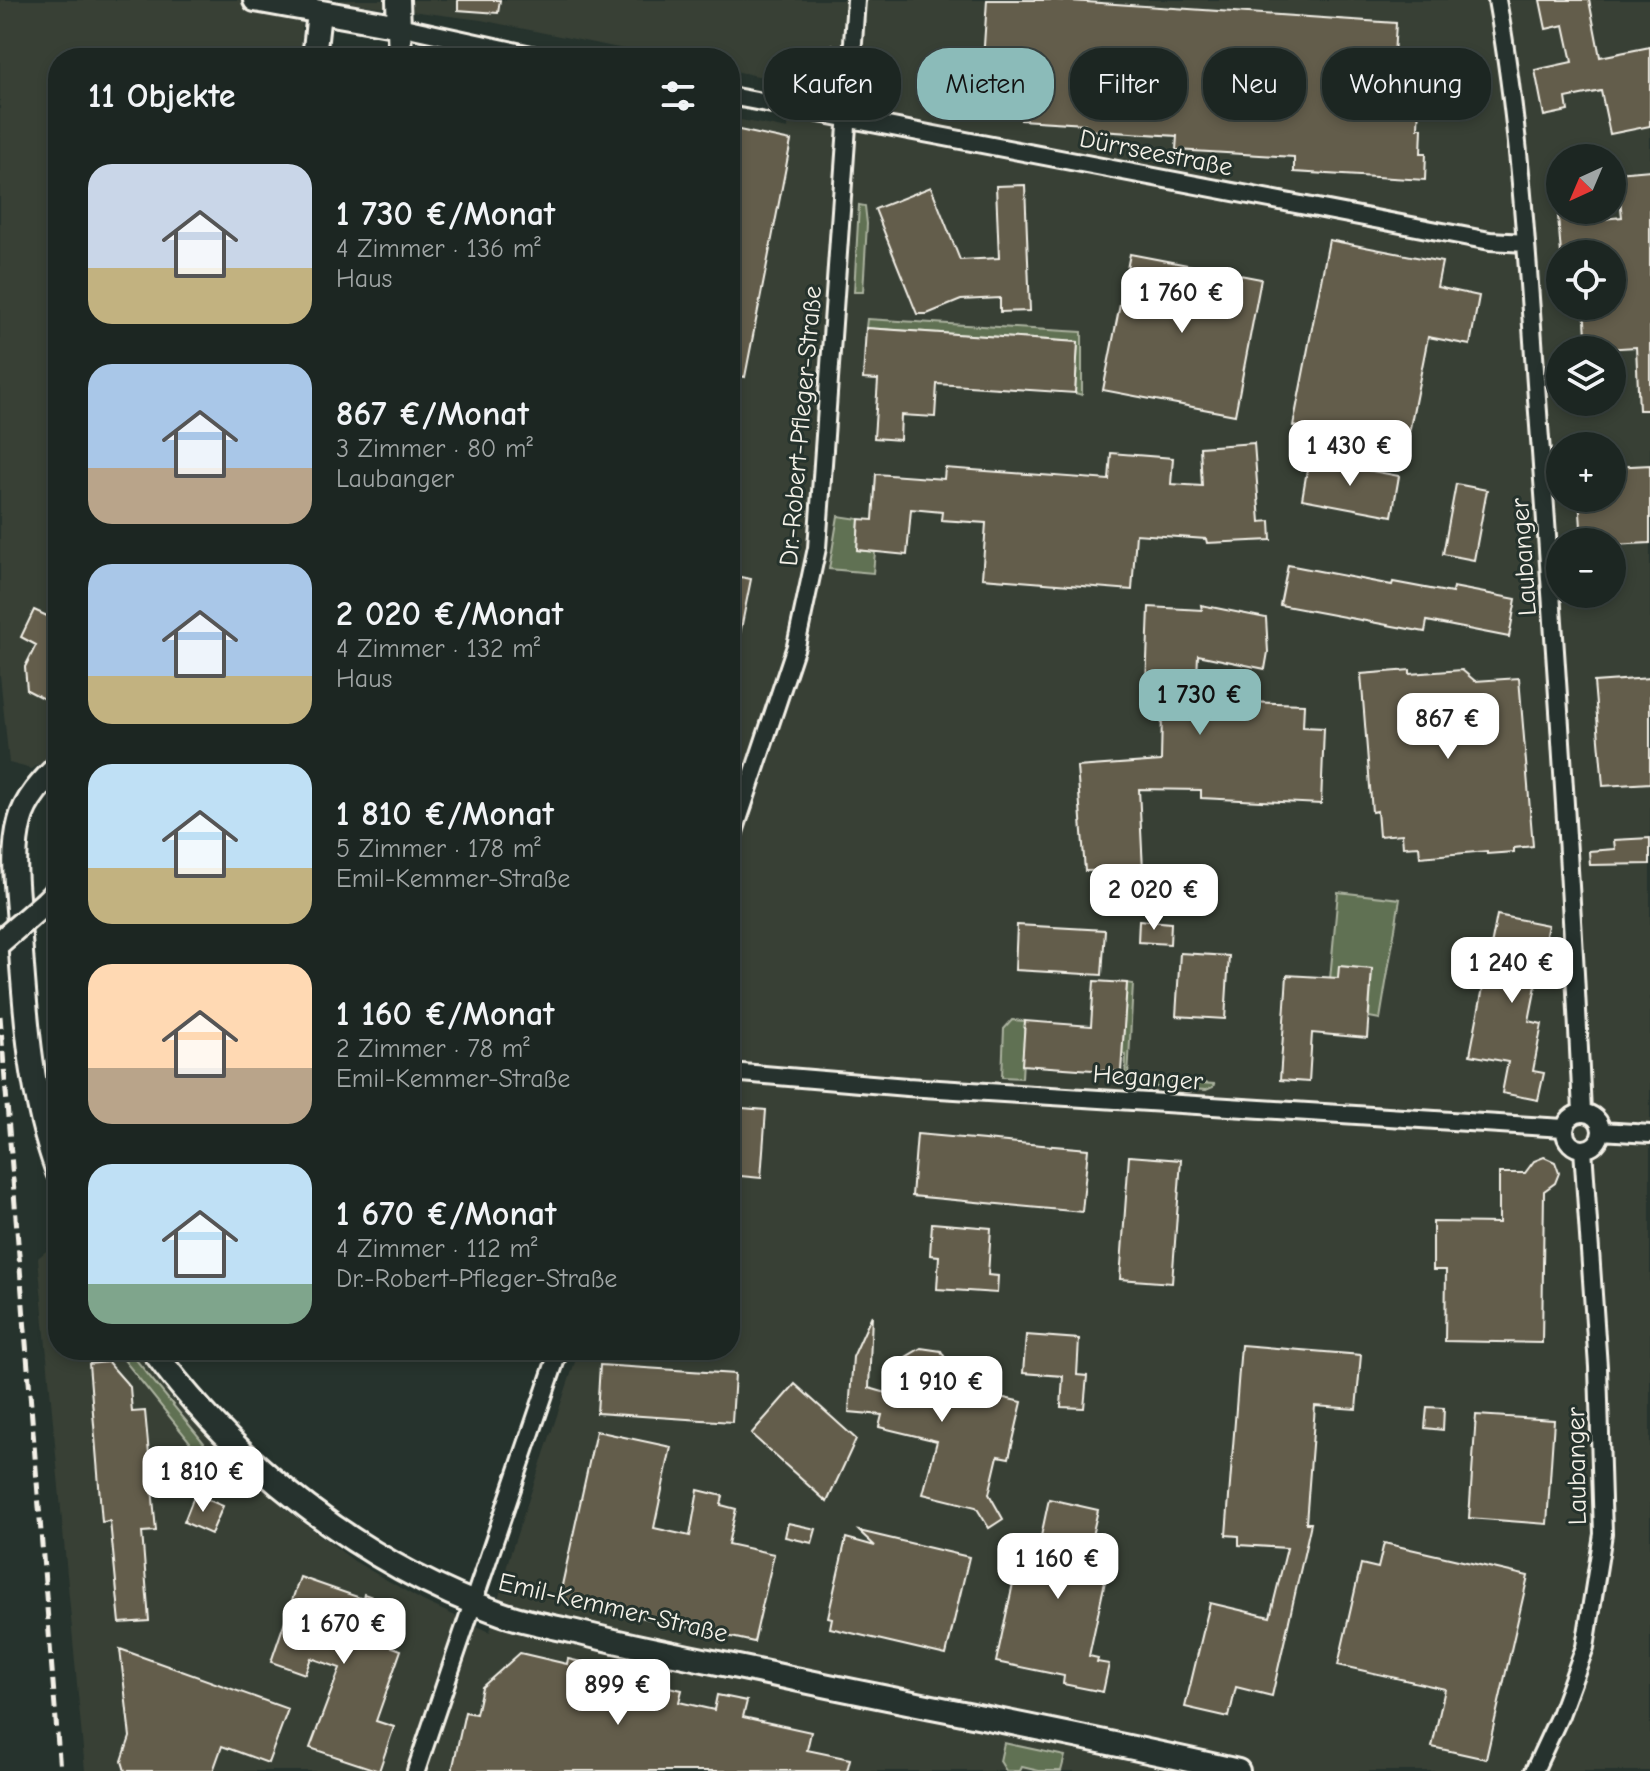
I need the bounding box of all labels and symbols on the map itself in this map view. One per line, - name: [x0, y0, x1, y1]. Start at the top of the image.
- street label: Dürrseestraße: [1077, 123, 1235, 183]
- north arrow: [1546, 144, 1626, 224]
- pin: 1 760 €: [1108, 267, 1256, 335]
- street label: Dr.-Robert-Pfleger-Straße: [774, 285, 828, 567]
- pin: 1 430 €: [1276, 420, 1424, 488]
- street label: Laubanger: [1505, 496, 1543, 617]
- pin: 1 730 €: [1126, 669, 1274, 737]
- pin: 867 €: [1392, 693, 1504, 761]
- pin: 2 020 €: [1080, 864, 1228, 932]
- pin: 1 240 €: [1438, 937, 1586, 1005]
- street label: Heganger: [1092, 1059, 1205, 1097]
- pin: 1 910 €: [868, 1356, 1016, 1424]
- street label: Laubanger: [1561, 1406, 1593, 1525]
- pin: 1 810 €: [129, 1446, 277, 1514]
- pin: 1 160 €: [984, 1533, 1132, 1601]
- street label: Emil-Kemmer-Straße: [495, 1567, 731, 1649]
- pin: 1 670 €: [270, 1598, 418, 1666]
- pin: 899 €: [562, 1659, 674, 1727]

